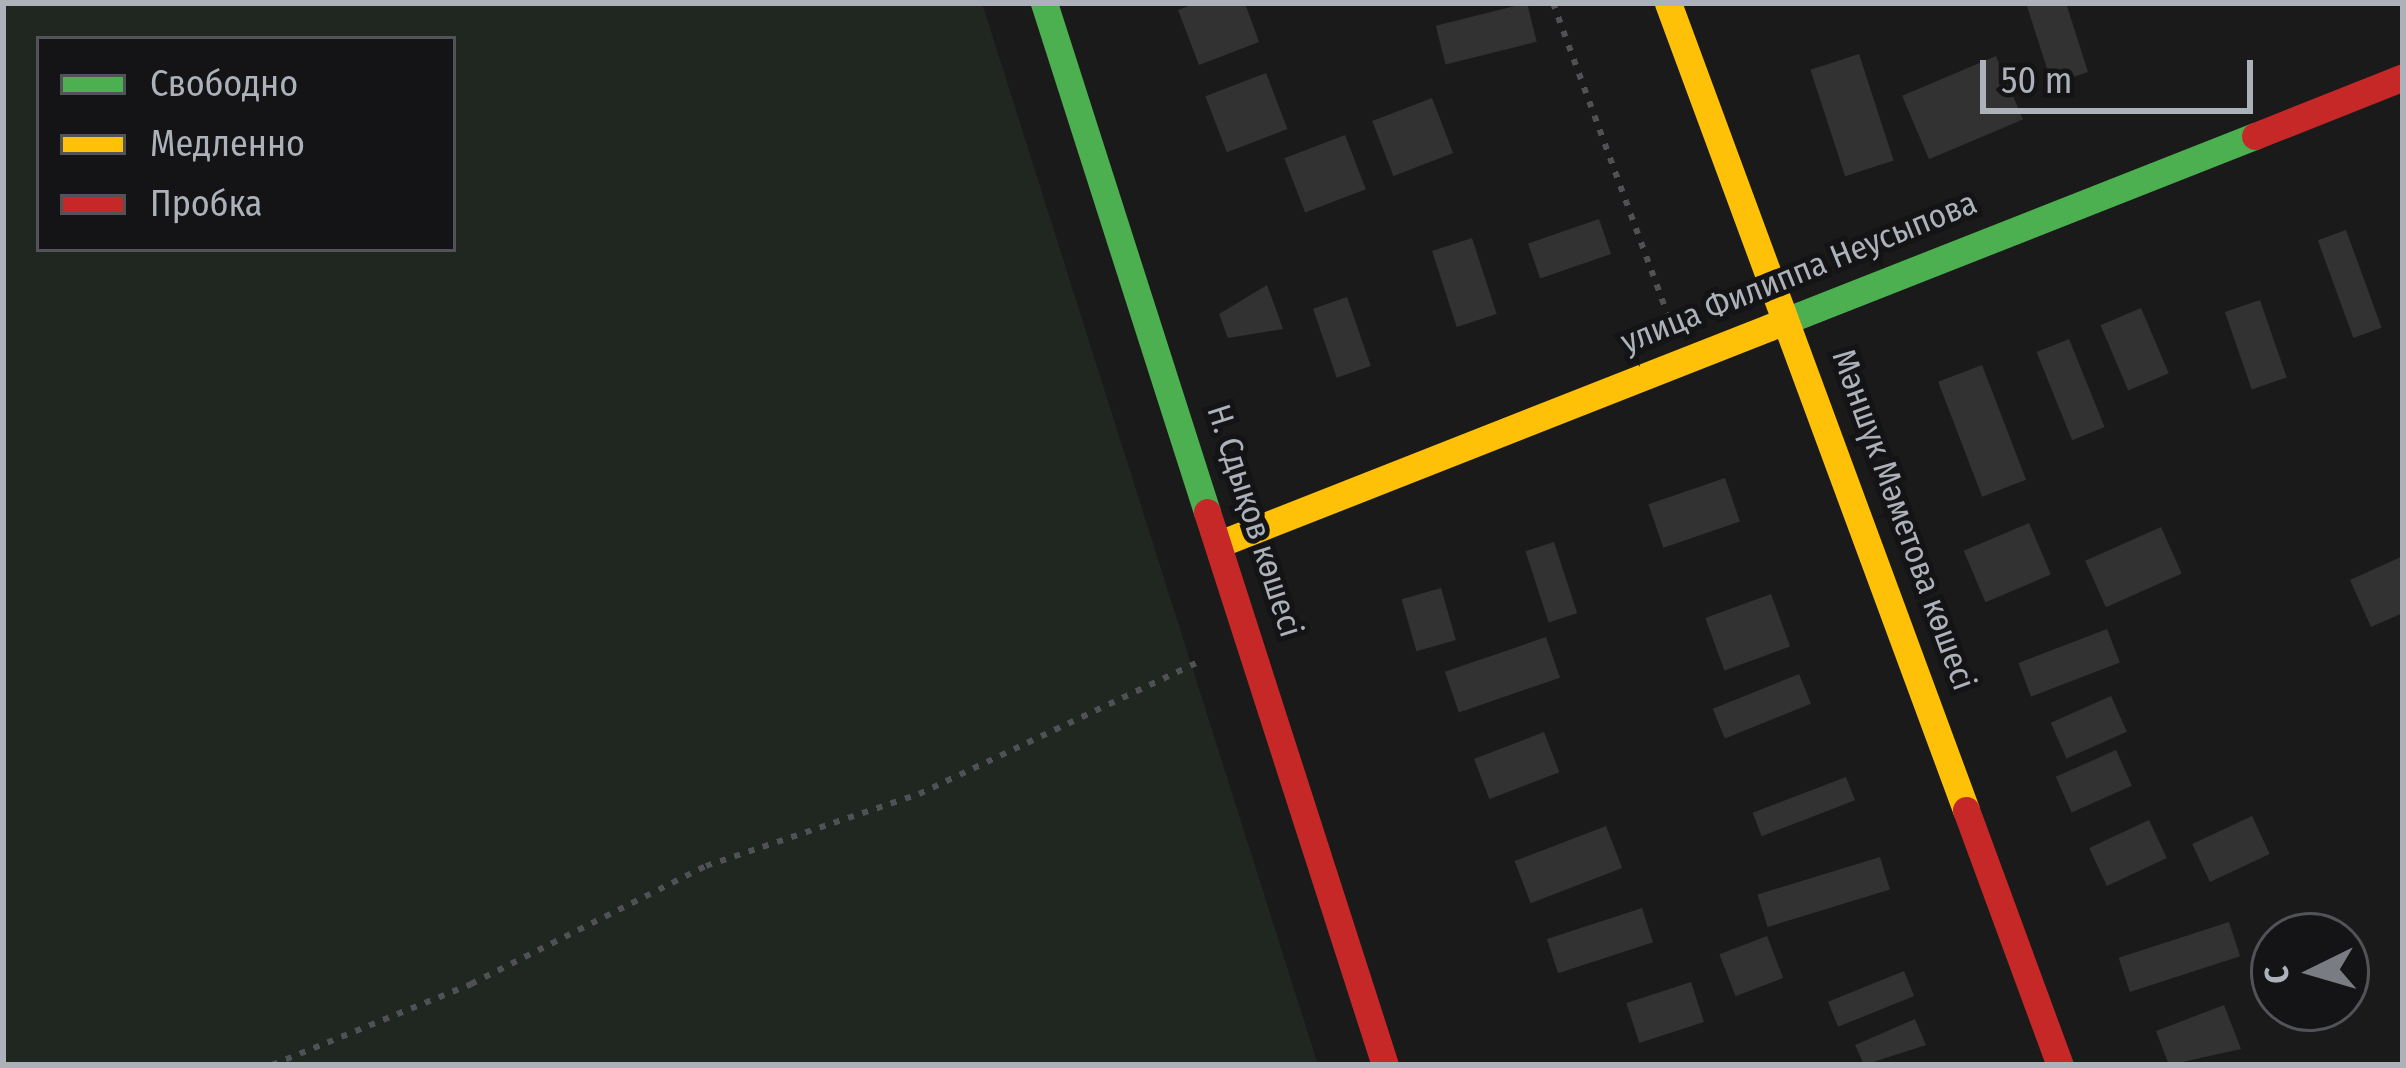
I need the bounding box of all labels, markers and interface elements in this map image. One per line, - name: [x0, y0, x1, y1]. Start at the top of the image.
- legend: [36, 36, 456, 252]
- scale bar: [1986, 36, 2259, 110]
- text: 50 m: [2001, 59, 2072, 103]
- text: Свободно: [150, 62, 298, 106]
- text: Медленно: [150, 122, 305, 166]
- text: Пробка: [150, 182, 262, 226]
- street label: улица Филиппа Неусыпова: [1615, 183, 1983, 363]
- street label: Мәншүк Мәметова көшесі: [1823, 344, 1983, 696]
- street label: Н. Сдықов көшесі: [1198, 400, 1310, 642]
- north arrow: [2250, 912, 2370, 1032]
- text: С: [2256, 965, 2298, 985]

